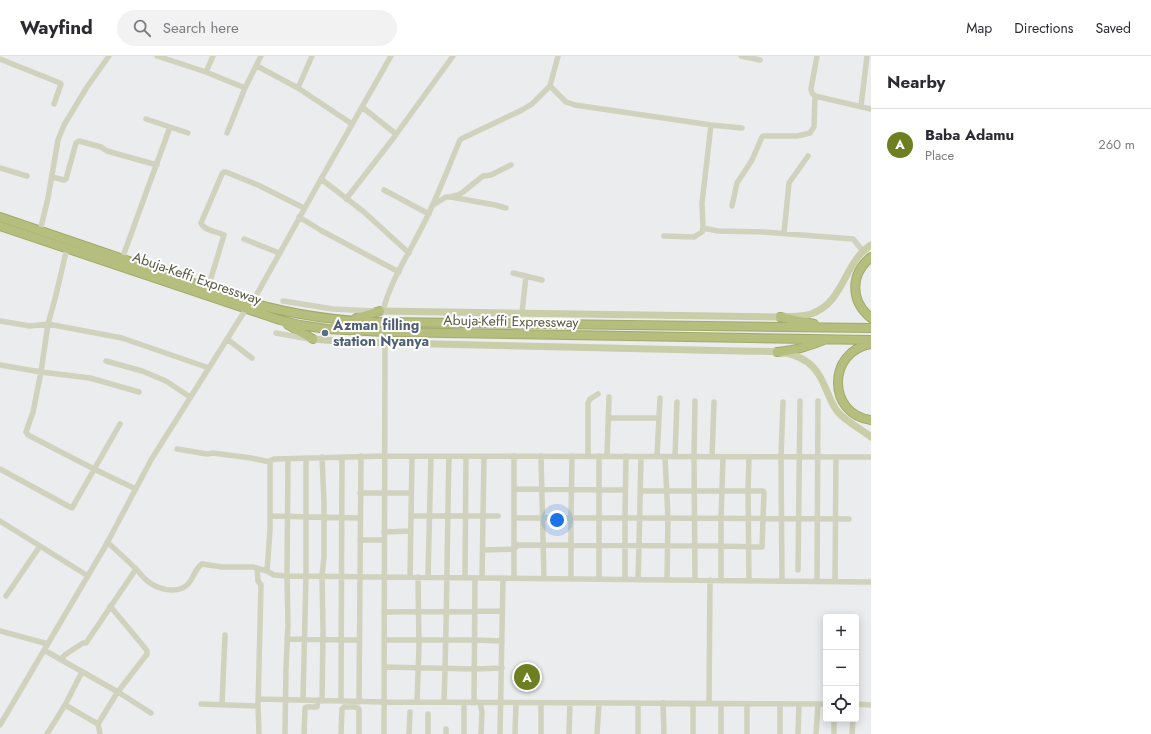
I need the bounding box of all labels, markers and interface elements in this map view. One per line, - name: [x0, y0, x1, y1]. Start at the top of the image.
- search box: [117, 10, 397, 46]
- text: Wayfind: [20, 14, 93, 41]
- icon: search: [131, 17, 153, 39]
- text: Search here: [163, 17, 239, 39]
- text: Map: [966, 18, 992, 38]
- text: Directions: [1014, 18, 1074, 38]
- text: Saved: [1096, 18, 1131, 38]
- text: Nearby: [887, 70, 945, 94]
- text: Baba Adamu: [925, 124, 1014, 146]
- text: A: [895, 135, 905, 154]
- text: 260 m: [1098, 135, 1135, 154]
- text: Place: [925, 146, 954, 165]
- street label: Abuja-Keffi Expressway: [130, 247, 265, 310]
- street label: Abuja-Keffi Expressway: [443, 310, 580, 332]
- place label: Azman filling station Nyanya: [332, 315, 429, 351]
- marker: Azman filling station Nyanya: [320, 328, 330, 338]
- your location: [547, 510, 567, 530]
- map controls: [823, 614, 859, 722]
- button: +: [823, 614, 859, 650]
- button: −: [823, 650, 859, 686]
- pin: A: [514, 662, 540, 692]
- button: locate: [823, 686, 859, 722]

